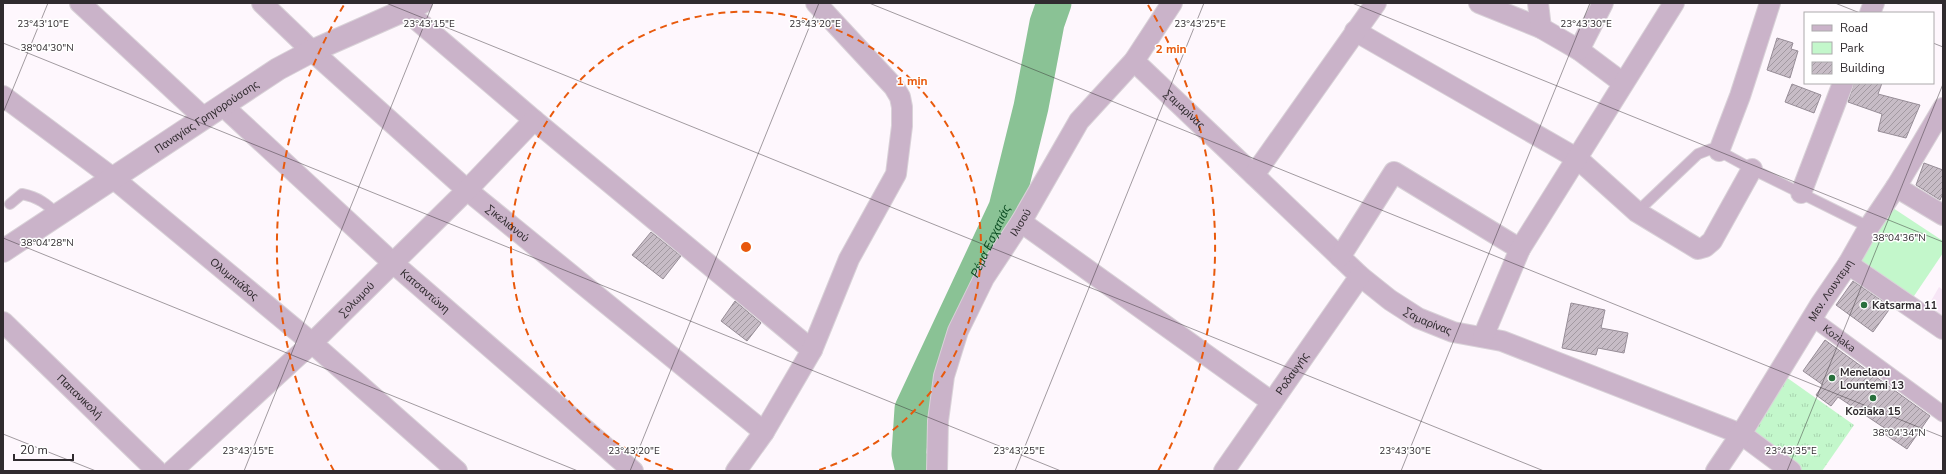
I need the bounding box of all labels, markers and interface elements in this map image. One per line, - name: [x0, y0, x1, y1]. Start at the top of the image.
- legend: [1804, 12, 1934, 84]
- text: 23°43'10"E: [17, 17, 69, 31]
- text: 23°43'15"E: [403, 17, 455, 31]
- text: 23°43'20"E: [789, 17, 841, 31]
- text: 23°43'25"E: [1174, 17, 1226, 31]
- text: 23°43'30"E: [1560, 17, 1612, 31]
- text: Road: [1840, 20, 1868, 36]
- text: Park: [1840, 40, 1865, 56]
- text: 38°04'30"N: [20, 41, 74, 55]
- text: 2 min: [1155, 41, 1187, 57]
- text: Building: [1840, 60, 1885, 76]
- text: 1 min: [896, 73, 928, 89]
- street label: Παναγίας Γρηγορούσσης: [152, 77, 262, 157]
- street label: Σαμαρίνας: [1161, 86, 1208, 133]
- street label: Σικελιανού: [483, 201, 532, 246]
- water label: Ρέμα Εσχατιάς: [967, 202, 1014, 280]
- street label: Ιλισού: [1007, 206, 1035, 239]
- text: 38°04'36"N: [1872, 231, 1926, 245]
- text: 38°04'28"N: [20, 236, 74, 250]
- centre of rings: [739, 240, 753, 254]
- street label: Ολυμπιάδος: [207, 255, 262, 304]
- street label: Μεν. Λουντεμη: [1805, 257, 1857, 324]
- street label: Κατσαντώνη: [397, 266, 453, 317]
- street label: Σολωμού: [335, 279, 378, 321]
- place label: Katsarma 11: [1872, 298, 1937, 313]
- marker: Katsarma 11: [1859, 300, 1869, 310]
- street label: Σαμαρίνας: [1401, 304, 1454, 339]
- street label: Koziaka: [1820, 321, 1859, 356]
- street label: Ροδαυγής: [1272, 349, 1313, 398]
- place label: Menelaou Lountemi 13: [1840, 365, 1904, 393]
- street label: Παπανικολή: [53, 371, 106, 422]
- marker: Menelaou Lountemi 13: [1827, 373, 1837, 383]
- marker: Koziaka 15: [1868, 393, 1878, 403]
- place label: Koziaka 15: [1845, 404, 1901, 419]
- text: 38°04'34"N: [1872, 426, 1926, 440]
- scale bar: [14, 436, 73, 462]
- text: 20 m: [20, 442, 48, 458]
- text: 23°43'15"E: [222, 444, 274, 458]
- text: 23°43'20"E: [608, 444, 660, 458]
- text: 23°43'25"E: [993, 444, 1045, 458]
- text: 23°43'30"E: [1379, 444, 1431, 458]
- text: 23°43'35"E: [1765, 444, 1817, 458]

